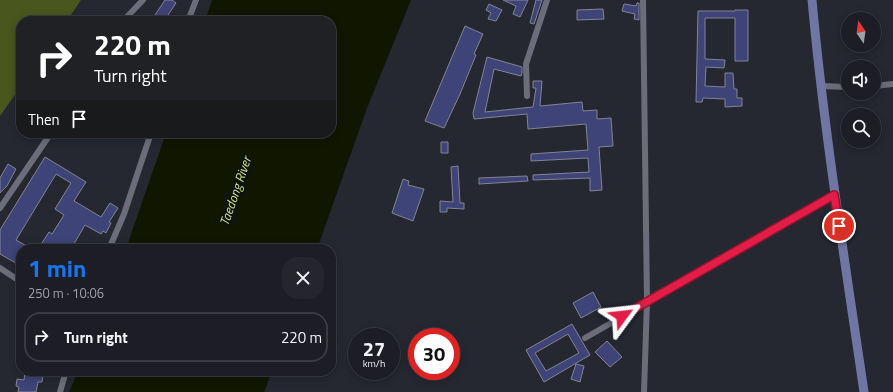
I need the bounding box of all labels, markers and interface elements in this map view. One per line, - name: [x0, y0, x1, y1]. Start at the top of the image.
- north arrow: [841, 12, 881, 52]
- map controls: [841, 12, 881, 148]
- text: 220 m: [94, 23, 171, 66]
- icon: right: [28, 32, 80, 84]
- button: sound: [841, 60, 881, 100]
- text: Turn right: [94, 62, 167, 89]
- text: Then: [28, 108, 60, 131]
- icon: arrive: [68, 108, 90, 130]
- button: search: [841, 108, 881, 148]
- water label: Taedong River: [214, 152, 257, 228]
- pin: [822, 209, 856, 243]
- icon: arrive: [828, 215, 850, 237]
- text: 1 min: [28, 250, 86, 286]
- button: close: [282, 257, 324, 299]
- text: 250 m · 10:06: [28, 283, 104, 303]
- position arrow: [601, 295, 643, 337]
- icon: right: [30, 326, 52, 348]
- text: Turn right: [64, 326, 128, 349]
- text: 220 m: [281, 326, 322, 349]
- speed limit sign: 30: [408, 328, 460, 380]
- text: 27: [363, 333, 385, 364]
- text: km/h: [363, 356, 385, 371]

